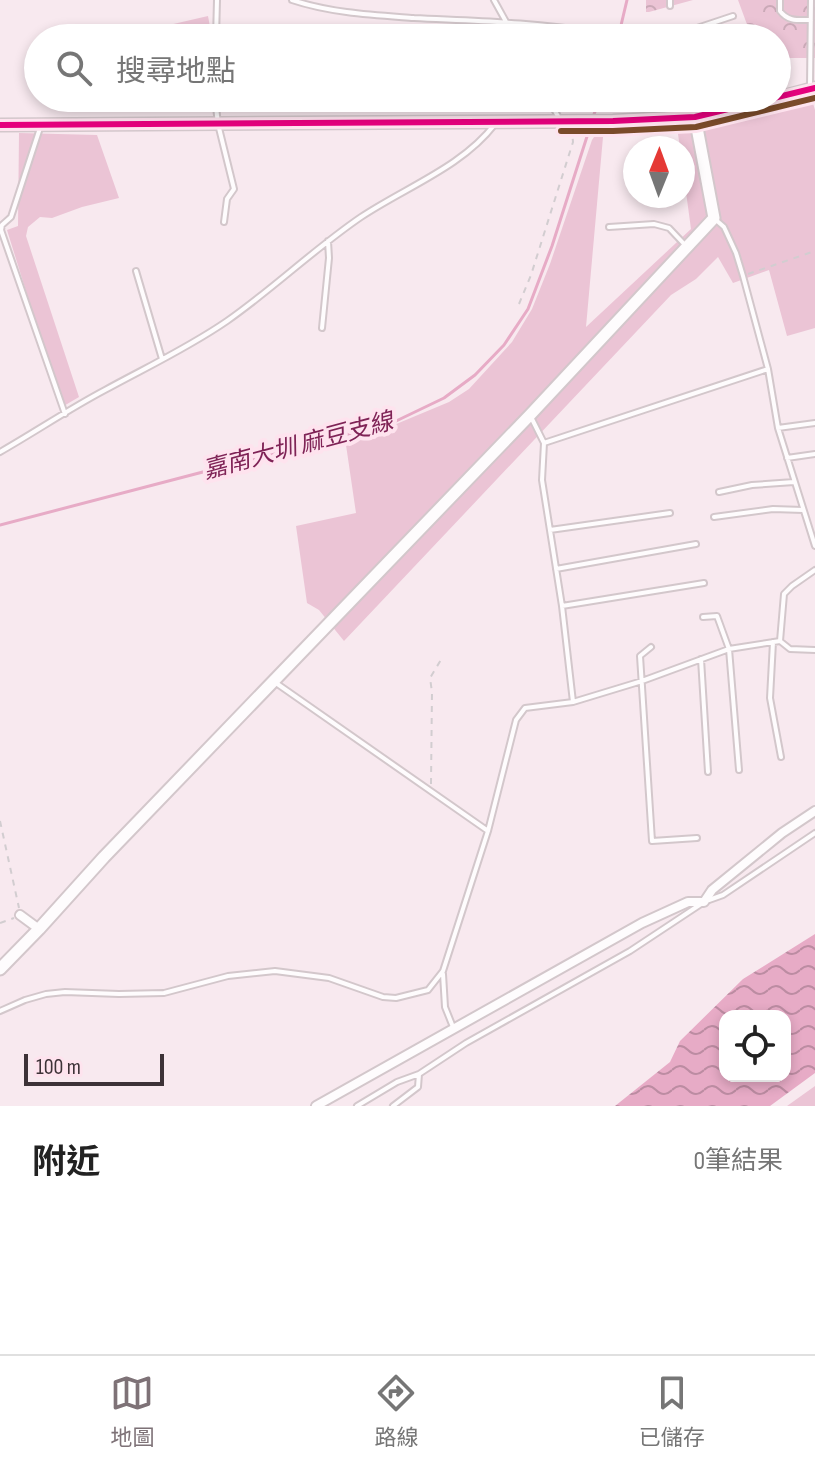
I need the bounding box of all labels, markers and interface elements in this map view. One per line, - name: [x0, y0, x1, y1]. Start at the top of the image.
- search box: [24, 24, 791, 112]
- icon: search: [52, 46, 96, 90]
- text: 搜尋地點: [116, 54, 236, 90]
- north arrow: [623, 136, 695, 208]
- water label: 嘉南大圳 麻豆支線: [200, 406, 399, 485]
- map controls: [719, 1010, 791, 1082]
- button: locate: [719, 1010, 791, 1082]
- scale bar: [24, 1050, 164, 1086]
- text: 100 m: [36, 1054, 81, 1081]
- text: 附近: [32, 1142, 100, 1183]
- text: 0筆結果: [693, 1146, 783, 1177]
- tab: 地圖: [110, 1371, 154, 1452]
- tab: 路線: [374, 1371, 419, 1452]
- tab: 已儲存: [639, 1371, 705, 1452]

